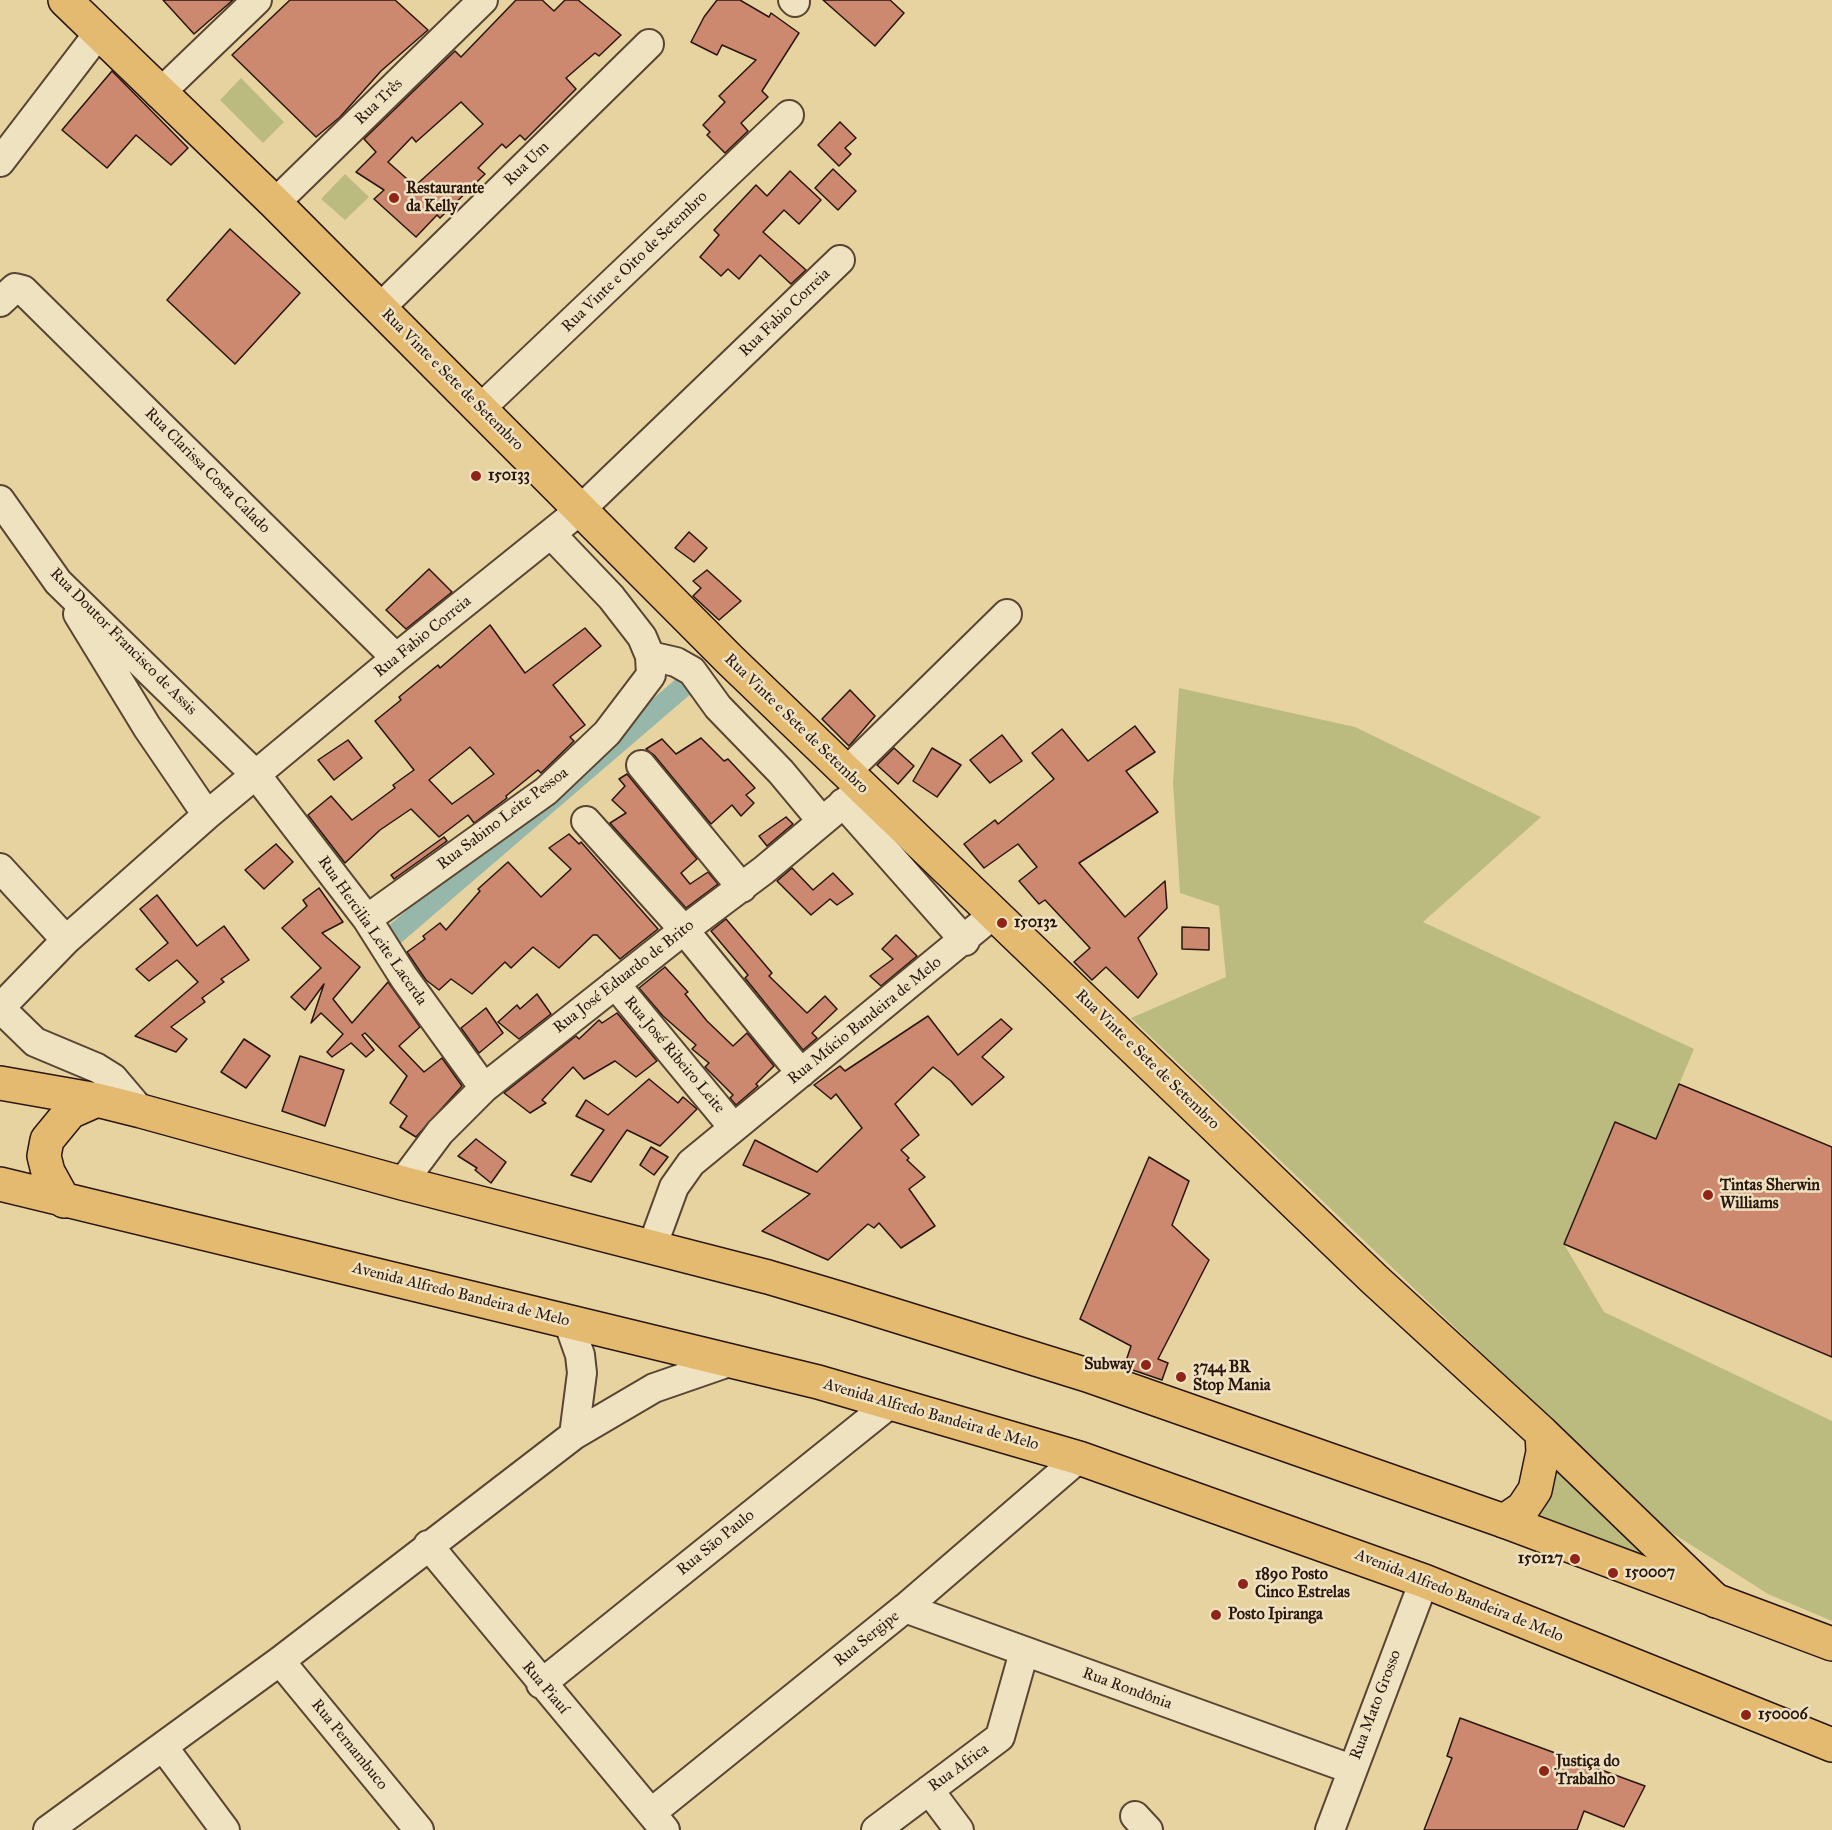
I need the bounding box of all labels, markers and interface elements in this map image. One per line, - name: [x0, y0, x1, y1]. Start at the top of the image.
- street label: Rua Três: [351, 75, 407, 129]
- street label: Rua Um: [500, 138, 554, 190]
- place label: Restaurante da Kelly: [406, 179, 484, 217]
- street label: Rua Vinte e Oito de Setembro: [558, 187, 712, 337]
- marker: Restaurante da Kelly: [387, 191, 401, 205]
- street label: Rua Fabio Correia: [735, 265, 835, 361]
- street label: Rua Vinte e Sete de Setembro: [377, 305, 527, 455]
- street label: Rua Clarissa Costa Calado: [140, 404, 274, 538]
- place label: 150133: [488, 466, 530, 486]
- marker: 150133: [469, 469, 483, 483]
- street label: Rua Doutor Francisco de Assis: [45, 564, 201, 720]
- street label: Rua Fabio Correia: [371, 592, 475, 682]
- street label: Rua Vinte e Sete de Setembro: [720, 650, 872, 798]
- street label: Rua Sabino Leite Pessoa: [434, 764, 572, 874]
- street label: Rua Hercilia Leite Lacerda: [313, 853, 431, 1009]
- place label: 150132: [1014, 913, 1057, 933]
- street label: Rua José Eduardo de Brito: [550, 916, 698, 1038]
- marker: 150132: [995, 916, 1009, 930]
- street label: Rua Múcio Bandeira de Melo: [784, 953, 946, 1089]
- street label: Rua Vinte e Sete de Setembro: [1071, 986, 1223, 1134]
- street label: Rua José Ribeiro Leite: [619, 992, 729, 1118]
- place label: Tintas Sherwin Williams: [1720, 1176, 1820, 1214]
- marker: Tintas Sherwin Williams: [1701, 1188, 1715, 1202]
- street label: Avenida Alfredo Bandeira de Melo: [350, 1259, 572, 1331]
- place label: Subway: [1084, 1355, 1134, 1375]
- marker: Subway: [1139, 1358, 1153, 1372]
- place label: 3744 BR Stop Mania: [1193, 1358, 1271, 1396]
- marker: 3744 BR Stop Mania: [1174, 1370, 1188, 1384]
- street label: Avenida Alfredo Bandeira de Melo: [821, 1375, 1041, 1455]
- street label: Rua São Paulo: [673, 1506, 759, 1580]
- street label: Avenida Alfredo Bandeira de Melo: [1352, 1545, 1566, 1647]
- place label: 150127: [1518, 1549, 1563, 1569]
- marker: 150127: [1568, 1552, 1582, 1566]
- place label: 150007: [1625, 1563, 1675, 1583]
- place label: 1890 Posto Cinco Estrelas: [1255, 1565, 1350, 1603]
- marker: 150007: [1606, 1566, 1620, 1580]
- marker: 1890 Posto Cinco Estrelas: [1236, 1577, 1250, 1591]
- place label: Posto Ipiranga: [1228, 1605, 1323, 1625]
- street label: Rua Sergipe: [831, 1607, 903, 1671]
- marker: Posto Ipiranga: [1209, 1608, 1223, 1622]
- street label: Rua Mato Grosso: [1346, 1647, 1406, 1763]
- street label: Rua Piauí: [517, 1658, 573, 1718]
- street label: Rua Rondônia: [1080, 1664, 1174, 1714]
- street label: Rua Pernambuco: [307, 1696, 391, 1794]
- place label: 150006: [1758, 1705, 1808, 1725]
- marker: 150006: [1739, 1708, 1753, 1722]
- street label: Rua Africa: [925, 1740, 993, 1796]
- place label: Justiça do Trabalho: [1556, 1752, 1620, 1790]
- marker: Justiça do Trabalho: [1537, 1764, 1551, 1778]

